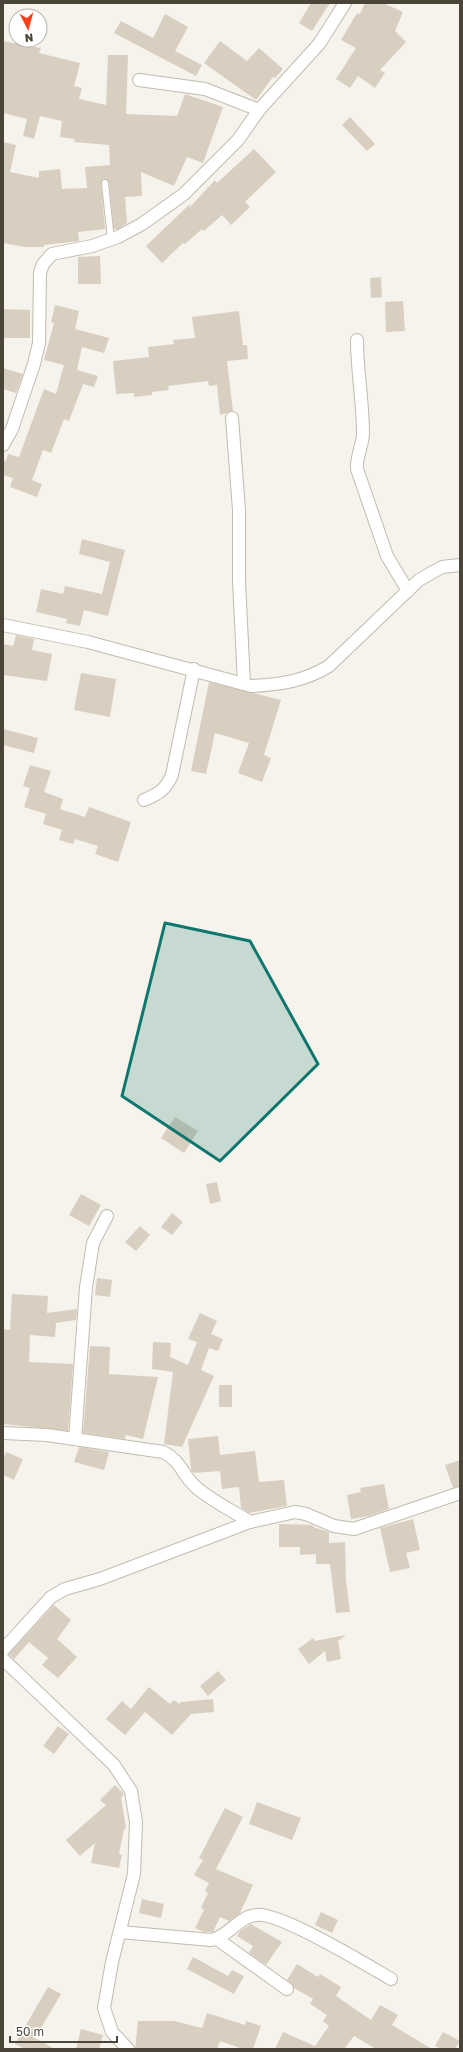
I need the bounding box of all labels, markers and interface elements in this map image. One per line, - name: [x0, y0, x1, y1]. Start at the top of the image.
- north arrow: [8, 8, 48, 48]
- text: N: [24, 32, 34, 45]
- scale bar: [10, 2018, 117, 2044]
- text: 50 m: [16, 2024, 44, 2039]

